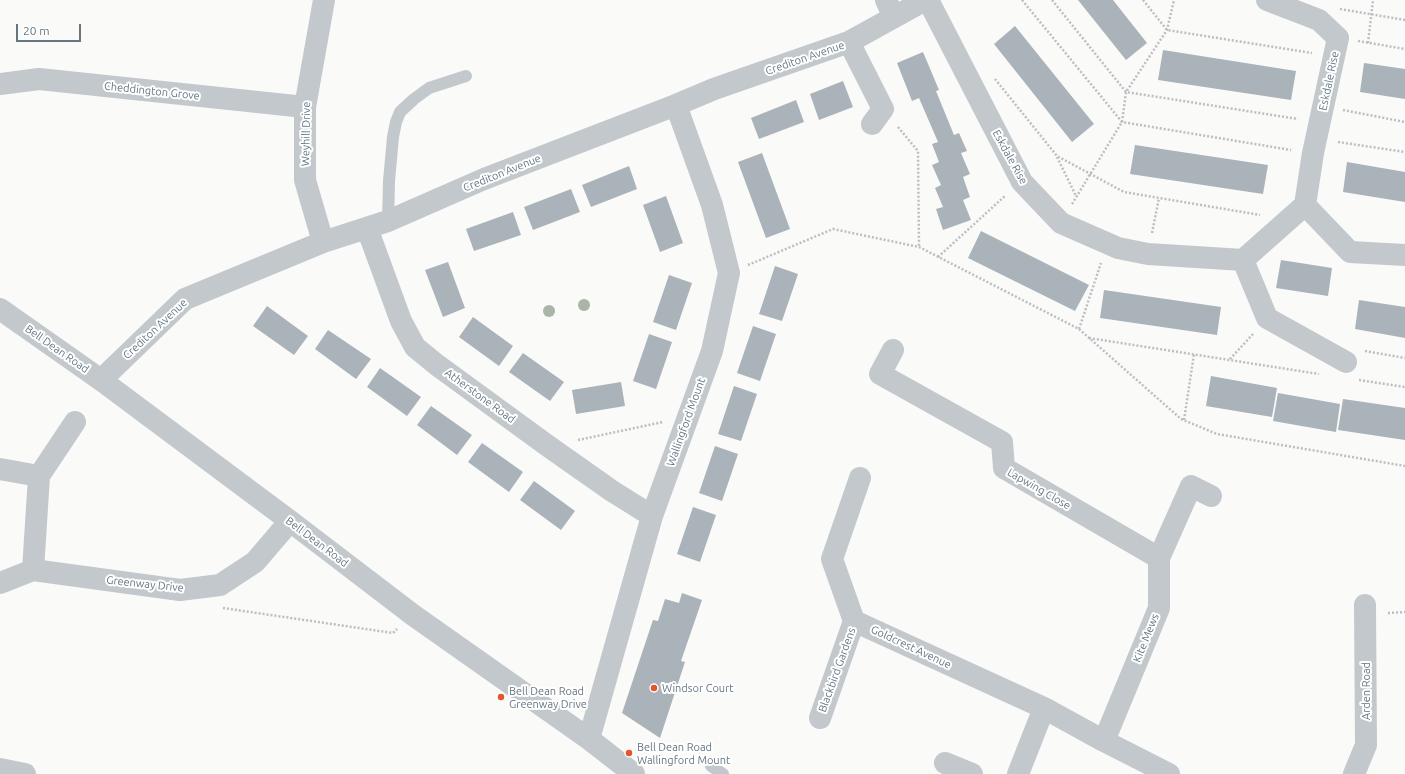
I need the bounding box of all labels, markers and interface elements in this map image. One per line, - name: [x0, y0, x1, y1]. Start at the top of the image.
- scale bar: [18, 16, 83, 42]
- text: 20 m: [23, 24, 50, 37]
- street label: Crediton Avenue: [764, 38, 846, 78]
- street label: Eskdale Rise: [1316, 50, 1342, 112]
- street label: Cheddington Grove: [104, 79, 200, 103]
- street label: Weyhill Drive: [299, 102, 313, 166]
- street label: Eskdale Rise: [990, 127, 1030, 187]
- street label: Crediton Avenue: [461, 151, 543, 195]
- street label: Crediton Avenue: [120, 296, 190, 362]
- street label: Bell Dean Road: [23, 322, 91, 376]
- street label: Atherstone Road: [442, 366, 518, 426]
- street label: Wallingford Mount: [664, 376, 708, 468]
- street label: Lapwing Close: [1005, 466, 1073, 512]
- street label: Bell Dean Road: [283, 514, 351, 570]
- street label: Greenway Drive: [106, 573, 184, 595]
- street label: Kite Mews: [1130, 612, 1162, 664]
- street label: Goldcrest Avenue: [869, 623, 953, 671]
- street label: Blackbird Gardens: [816, 626, 858, 714]
- street label: Arden Road: [1359, 662, 1373, 720]
- place label: Windsor Court: [662, 681, 734, 695]
- marker: Windsor Court: [649, 683, 659, 693]
- place label: Bell Dean Road Greenway Drive: [509, 684, 587, 710]
- marker: Bell Dean Road Greenway Drive: [496, 692, 506, 702]
- place label: Bell Dean Road Wallingford Mount: [637, 740, 730, 766]
- marker: Bell Dean Road Wallingford Mount: [624, 748, 634, 758]

